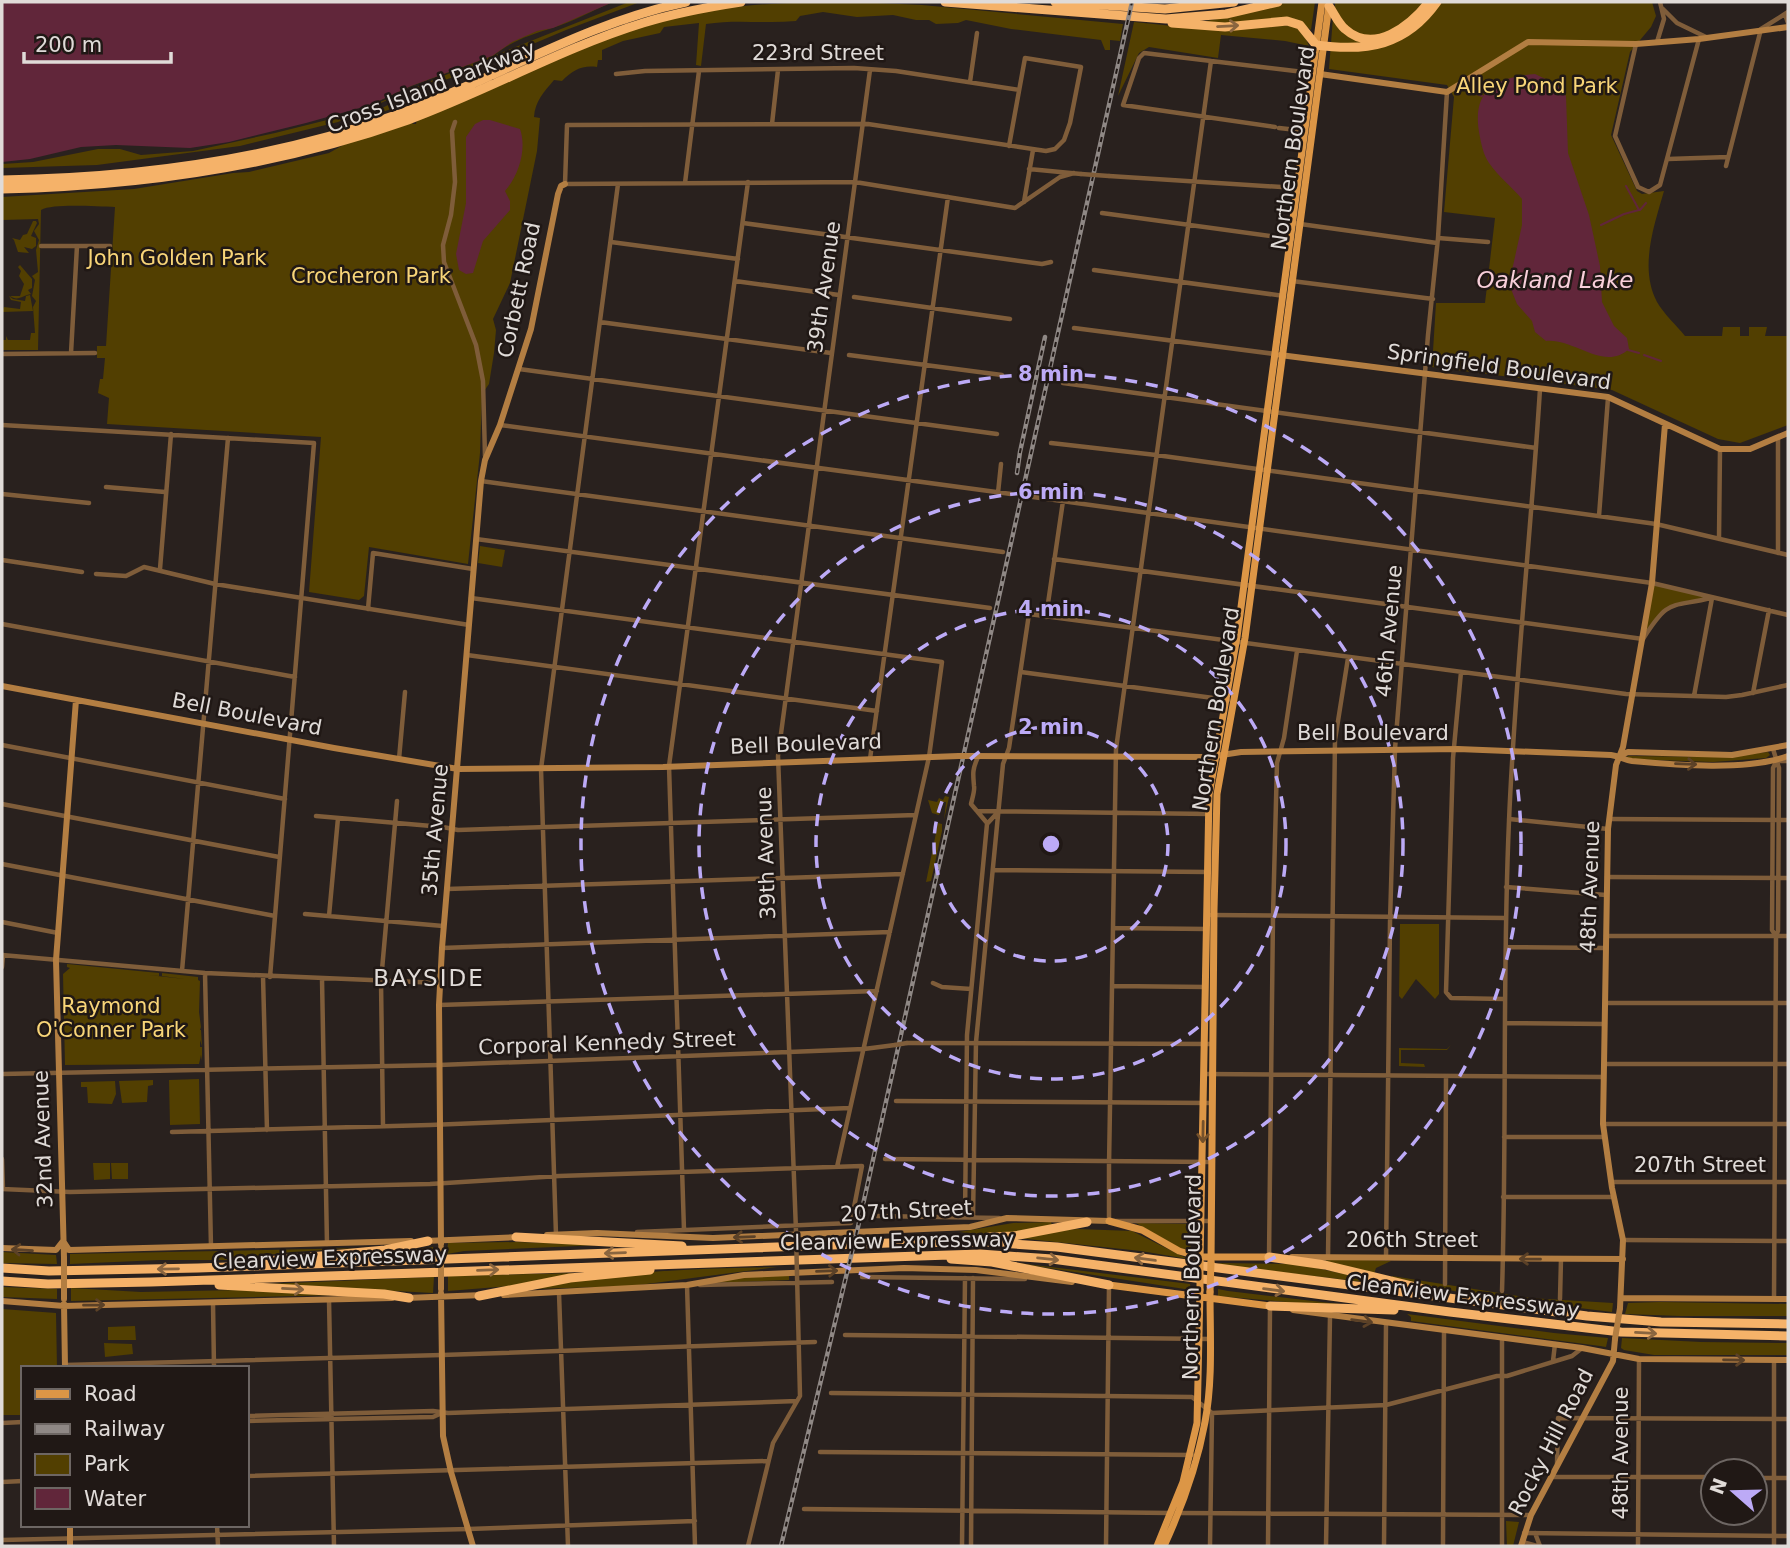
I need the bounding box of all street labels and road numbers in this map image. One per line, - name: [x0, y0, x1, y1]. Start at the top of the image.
- street label: Cross Island Parkway: [323, 36, 539, 138]
- street label: 223rd Street: [752, 41, 884, 65]
- street label: Northern Boulevard: [1267, 44, 1319, 252]
- street label: 39th Avenue: [803, 219, 845, 355]
- street label: Corbett Road: [493, 220, 545, 360]
- street label: Springfield Boulevard: [1385, 339, 1613, 395]
- street label: 46th Avenue: [1371, 564, 1407, 698]
- street label: Northern Boulevard: [1188, 605, 1244, 813]
- street label: Bell Boulevard: [170, 688, 324, 740]
- street label: Bell Boulevard: [1297, 721, 1449, 745]
- street label: Bell Boulevard: [730, 729, 882, 759]
- street label: 35th Avenue: [417, 763, 453, 897]
- street label: 39th Avenue: [752, 786, 780, 920]
- street label: 48th Avenue: [1576, 820, 1604, 954]
- street label: Corporal Kennedy Street: [478, 1027, 736, 1059]
- street label: 32nd Avenue: [29, 1070, 57, 1208]
- street label: 207th Street: [1634, 1153, 1766, 1177]
- street label: Northern Boulevard: [1178, 1174, 1206, 1380]
- street label: 207th Street: [839, 1196, 973, 1226]
- street label: Clearview Expressway: [780, 1227, 1014, 1255]
- street label: 206th Street: [1346, 1228, 1478, 1252]
- street label: Clearview Expressway: [212, 1242, 448, 1274]
- street label: Clearview Expressway: [1345, 1270, 1581, 1322]
- street label: Rocky Hill Road: [1504, 1365, 1598, 1519]
- street label: 48th Avenue: [1609, 1387, 1633, 1519]

